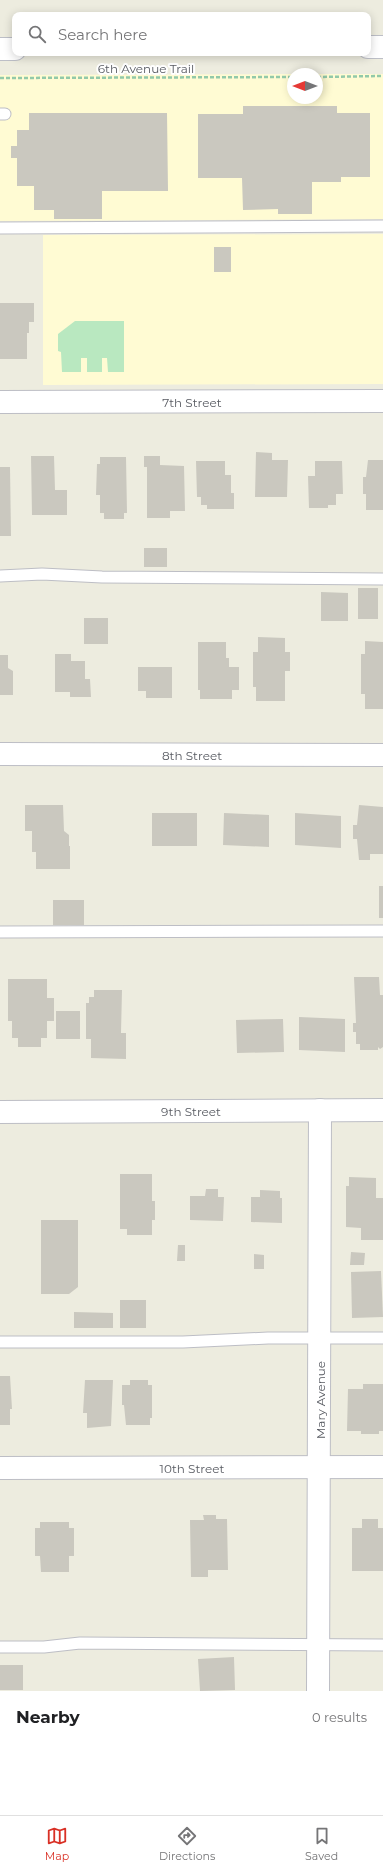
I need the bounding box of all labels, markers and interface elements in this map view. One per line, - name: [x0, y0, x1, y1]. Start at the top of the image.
- search box: [12, 12, 371, 56]
- icon: search: [26, 23, 48, 45]
- text: Search here: [58, 25, 147, 44]
- street label: 6th Avenue Trail: [98, 61, 194, 76]
- north arrow: [287, 68, 323, 104]
- street label: 7th Street: [162, 395, 222, 410]
- street label: 8th Street: [162, 748, 222, 763]
- street label: 9th Street: [161, 1104, 221, 1119]
- street label: Mary Avenue: [313, 1361, 328, 1439]
- street label: 10th Street: [160, 1461, 225, 1476]
- text: Nearby: [16, 1707, 80, 1727]
- text: 0 results: [312, 1709, 367, 1725]
- tab: Map: [45, 1825, 69, 1863]
- tab: Directions: [159, 1825, 215, 1863]
- tab: Saved: [305, 1825, 338, 1863]

